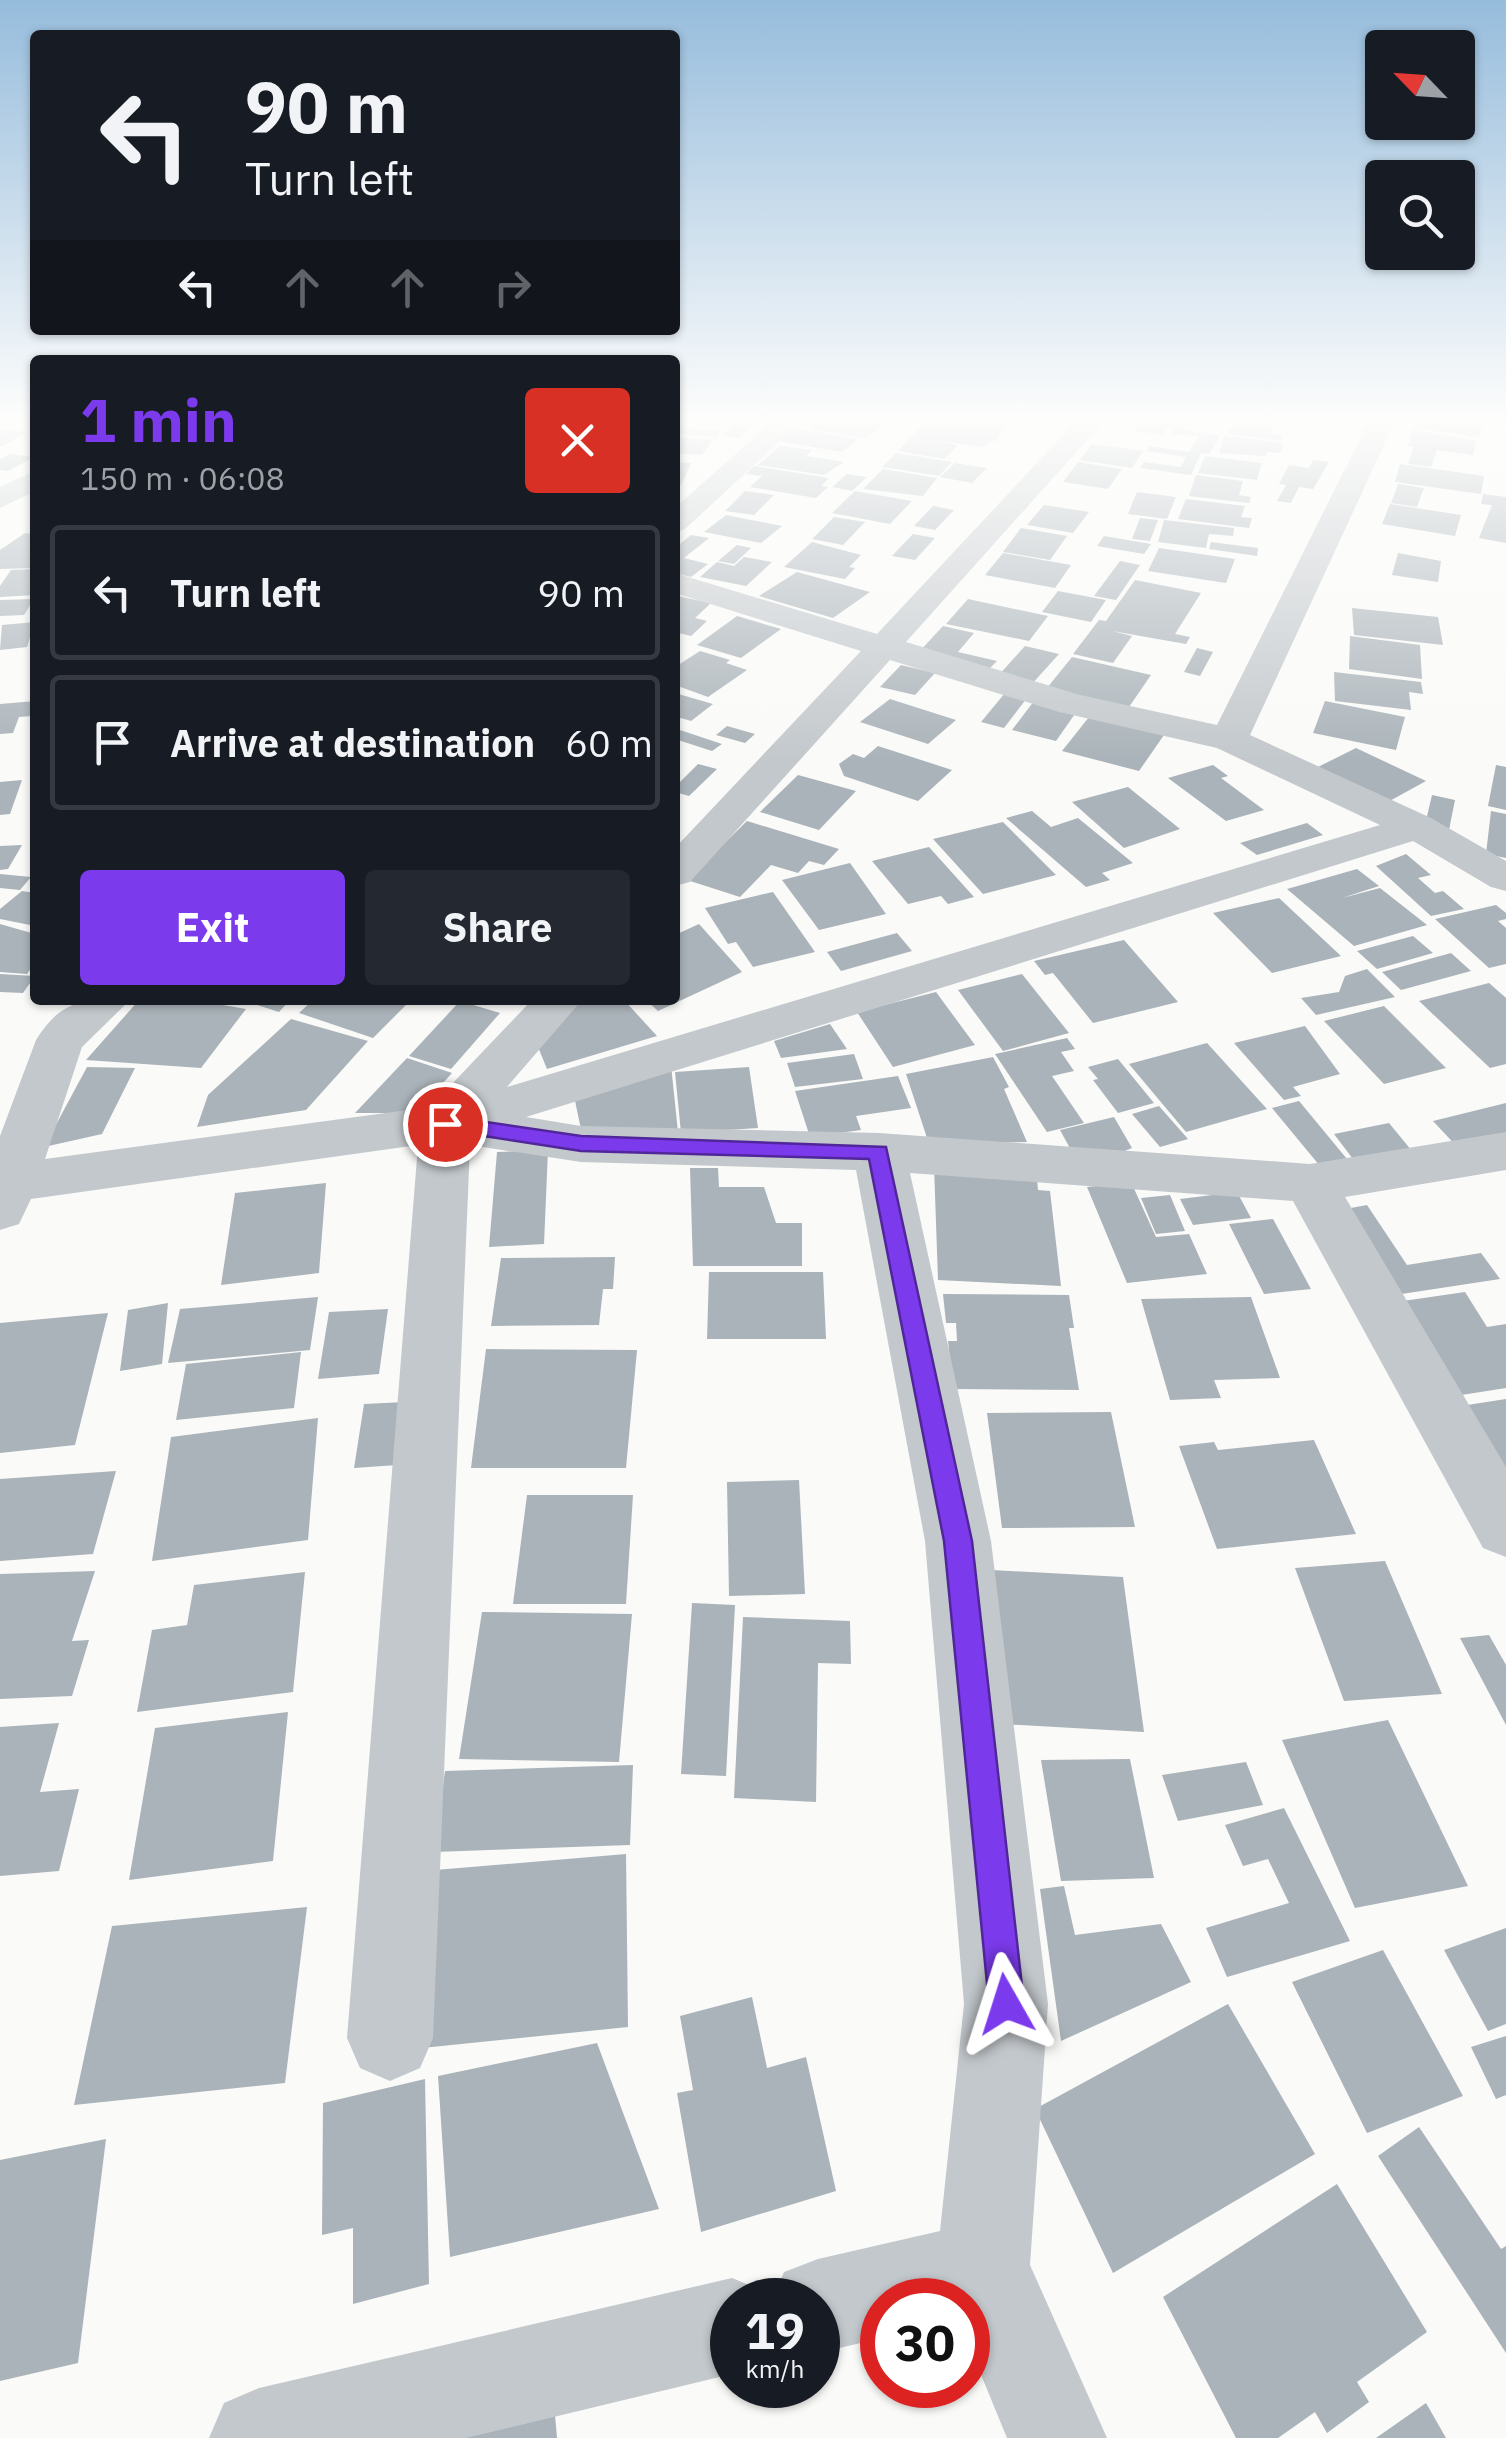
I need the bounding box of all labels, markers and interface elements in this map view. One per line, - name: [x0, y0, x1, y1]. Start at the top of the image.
- north arrow: [1365, 30, 1475, 140]
- map controls: [1365, 30, 1475, 270]
- text: 90 m: [245, 61, 408, 152]
- icon: left: [80, 70, 210, 200]
- text: Turn left: [245, 149, 414, 207]
- button: search: [1365, 160, 1475, 270]
- icon: left: [170, 260, 225, 315]
- icon: ahead: [275, 260, 330, 315]
- icon: ahead: [380, 260, 435, 315]
- icon: right: [485, 260, 540, 315]
- text: 1 min: [80, 380, 237, 459]
- button: close: [525, 388, 630, 493]
- text: 150 m · 06:08: [80, 457, 285, 499]
- icon: left: [85, 565, 140, 620]
- text: Turn left: [170, 568, 321, 617]
- text: 90 m: [537, 568, 625, 617]
- icon: arrive: [85, 715, 140, 770]
- text: Arrive at destination: [170, 718, 535, 767]
- text: 60 m: [565, 718, 653, 767]
- button: Exit: [80, 870, 345, 985]
- button: Share: [365, 870, 630, 985]
- pin: [403, 1082, 488, 1167]
- icon: arrive: [418, 1097, 473, 1152]
- position arrow: [954, 1952, 1058, 2056]
- speed limit sign: 30: [860, 2278, 990, 2408]
- text: 19: [745, 2298, 805, 2363]
- text: km/h: [746, 2352, 804, 2385]

